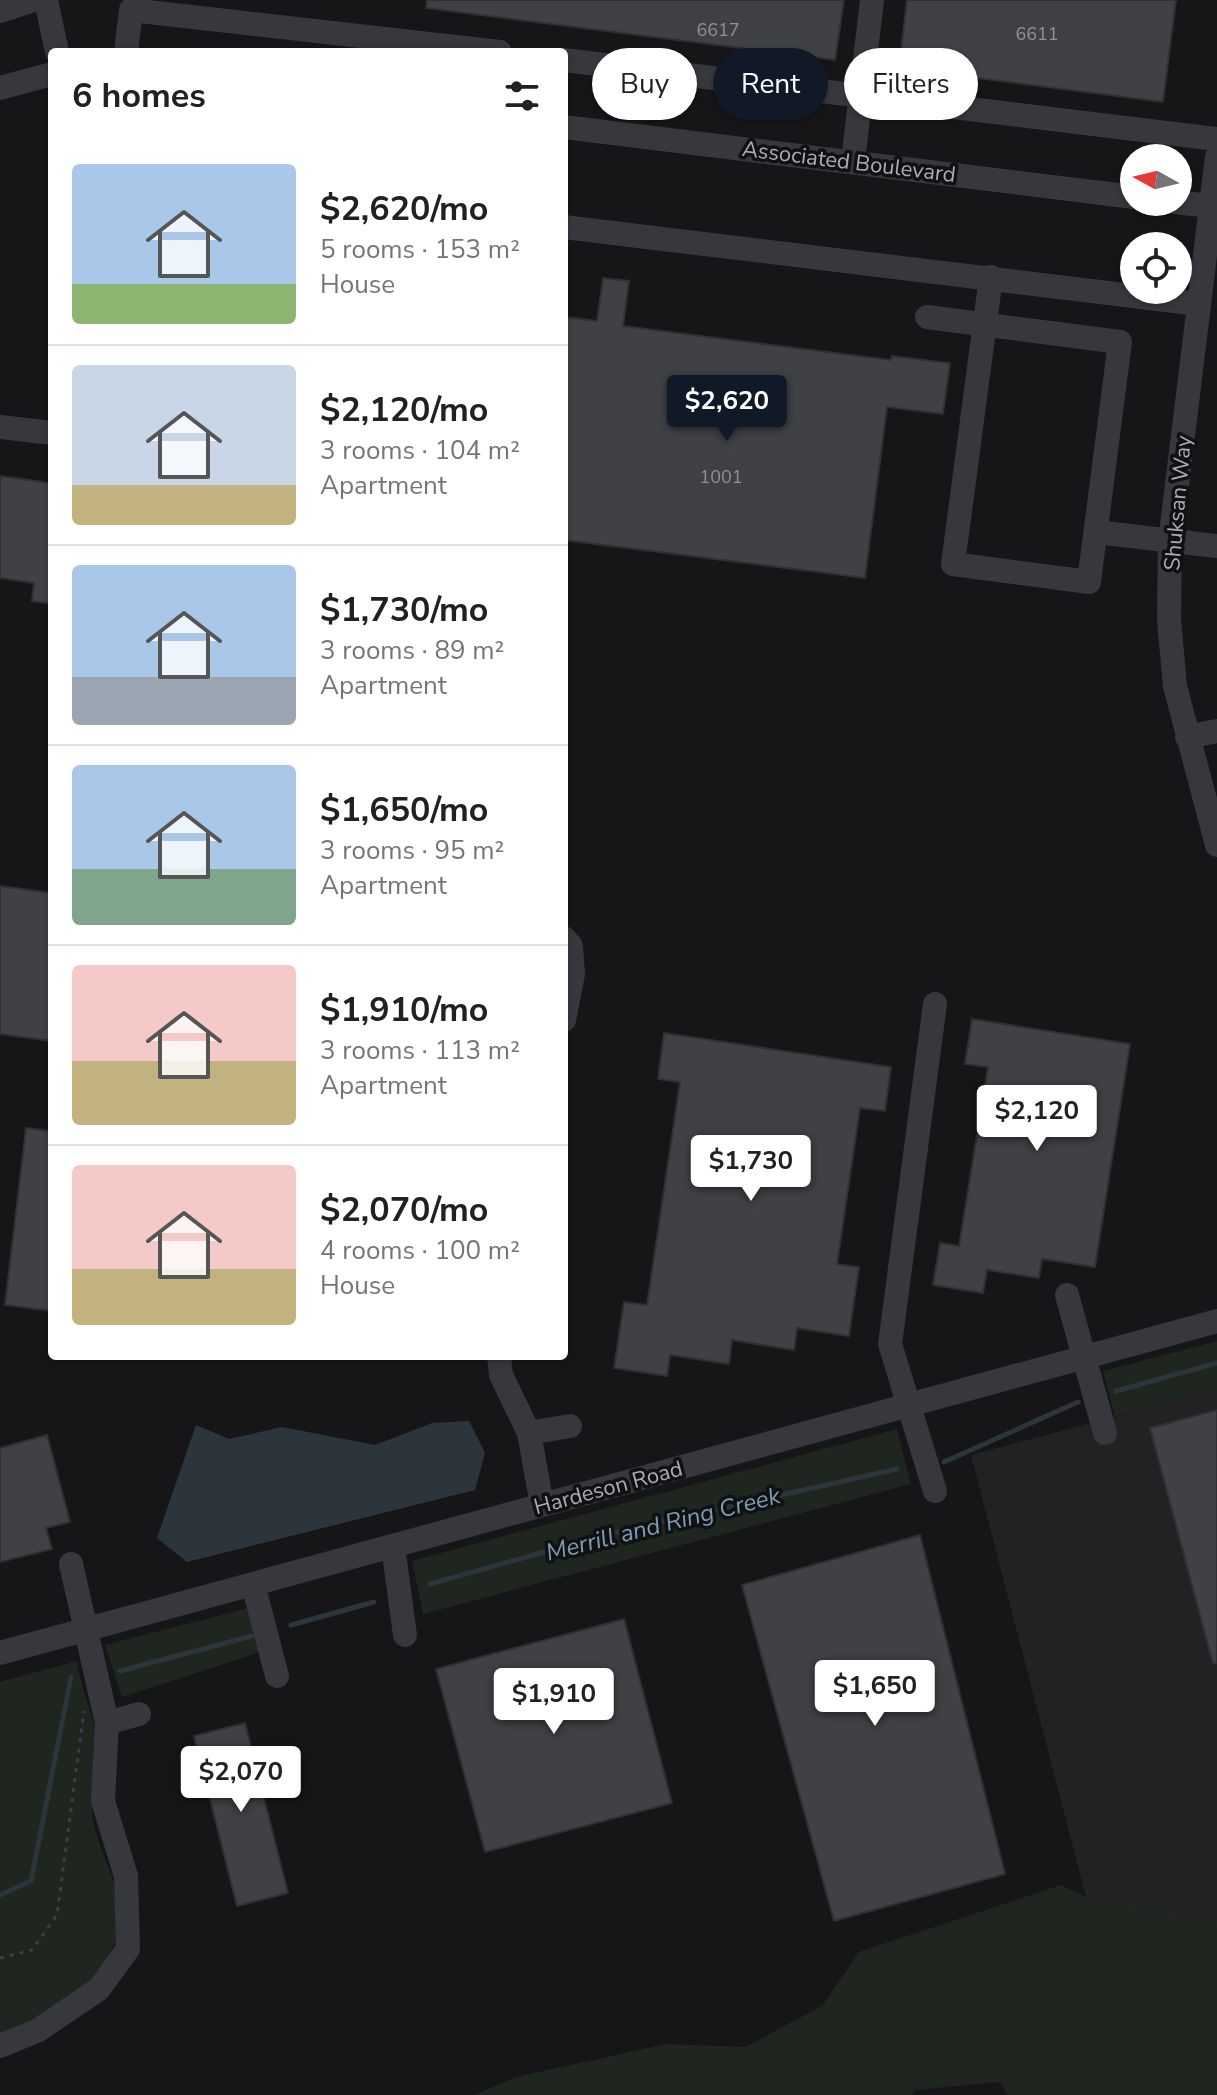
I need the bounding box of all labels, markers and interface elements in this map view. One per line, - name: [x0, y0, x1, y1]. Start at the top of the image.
- house number: 6617: [696, 18, 740, 42]
- house number: 6611: [1015, 22, 1059, 46]
- chip: Buy: [592, 48, 697, 120]
- chip: Rent: [713, 48, 828, 120]
- chip: Filters: [844, 48, 978, 120]
- text: 6 homes: [72, 73, 206, 119]
- icon: filters: [500, 74, 544, 118]
- street label: Associated Boulevard: [740, 134, 957, 190]
- north arrow: [1120, 144, 1192, 216]
- map controls: [1120, 144, 1192, 304]
- text: $2,620/mo: [320, 186, 488, 232]
- icon: home: [136, 196, 232, 292]
- text: 5 rooms · 153 m²: [320, 232, 520, 267]
- button: locate: [1120, 232, 1192, 304]
- text: House: [320, 267, 395, 302]
- pin: $2,620: [662, 375, 792, 443]
- text: $2,620: [685, 383, 769, 418]
- text: $2,120/mo: [320, 387, 488, 433]
- icon: home: [136, 397, 232, 493]
- text: 3 rooms · 104 m²: [320, 433, 520, 468]
- street label: Shuksan Way: [1157, 434, 1199, 572]
- house number: 1001: [699, 465, 743, 489]
- text: Apartment: [320, 468, 447, 503]
- text: $1,730/mo: [320, 587, 488, 633]
- icon: home: [136, 597, 232, 693]
- text: 3 rooms · 89 m²: [320, 633, 504, 668]
- text: Apartment: [320, 668, 447, 703]
- text: $1,650/mo: [320, 787, 488, 833]
- icon: home: [136, 797, 232, 893]
- text: 3 rooms · 95 m²: [320, 833, 504, 868]
- text: Apartment: [320, 868, 447, 903]
- text: $1,910/mo: [320, 987, 488, 1033]
- icon: home: [136, 997, 232, 1093]
- text: 3 rooms · 113 m²: [320, 1033, 520, 1068]
- text: Apartment: [320, 1068, 447, 1103]
- pin: $2,120: [972, 1085, 1102, 1153]
- text: $2,120: [995, 1093, 1079, 1128]
- pin: $1,730: [686, 1135, 816, 1203]
- text: $1,730: [709, 1143, 793, 1178]
- text: $2,070/mo: [320, 1187, 488, 1233]
- icon: home: [136, 1197, 232, 1293]
- text: 4 rooms · 100 m²: [320, 1233, 520, 1268]
- text: House: [320, 1268, 395, 1303]
- street label: Hardeson Road: [531, 1454, 686, 1522]
- water label: Merrill and Ring Creek: [542, 1479, 785, 1569]
- pin: $1,650: [810, 1660, 940, 1728]
- pin: $1,910: [489, 1668, 619, 1736]
- text: $1,650: [833, 1668, 917, 1703]
- text: $1,910: [512, 1676, 596, 1711]
- pin: $2,070: [176, 1746, 306, 1814]
- text: $2,070: [199, 1754, 283, 1789]

